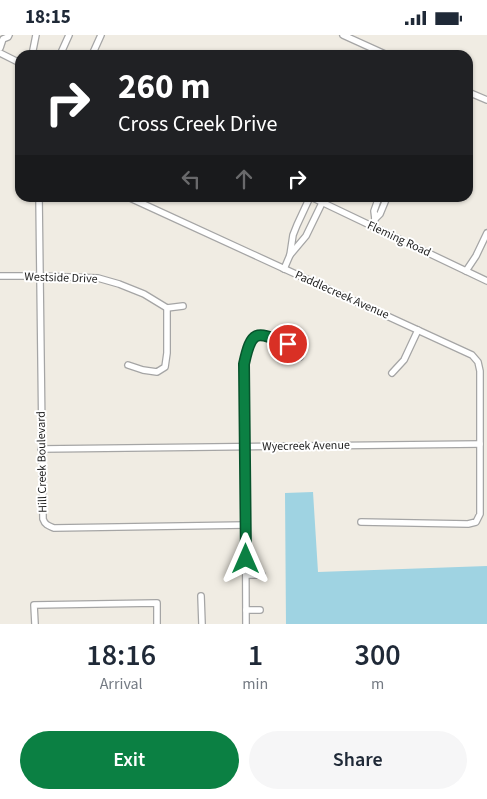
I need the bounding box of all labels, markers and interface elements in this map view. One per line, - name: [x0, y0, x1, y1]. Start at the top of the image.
- text: 18:15: [25, 4, 71, 31]
- text: 260 m: [118, 62, 210, 112]
- icon: right: [35, 70, 100, 135]
- text: Cross Creek Drive: [118, 108, 277, 140]
- icon: left: [177, 165, 205, 193]
- icon: ahead: [230, 165, 258, 193]
- icon: right: [283, 165, 311, 193]
- street label: Fleming Road: [364, 217, 434, 261]
- street label: Paddlecreek Avenue: [292, 267, 392, 323]
- street label: Westside Drive: [24, 268, 98, 288]
- pin: [267, 323, 309, 365]
- icon: arrive: [274, 330, 302, 358]
- street label: Hill Creek Boulevard: [33, 411, 51, 513]
- street label: Wyecreek Avenue: [262, 437, 350, 455]
- position arrow: [219, 532, 271, 584]
- text: 18:16: [86, 634, 156, 677]
- text: 1: [248, 634, 263, 677]
- text: 300: [355, 634, 401, 677]
- text: Arrival: [100, 673, 143, 695]
- text: min: [242, 673, 268, 695]
- text: m: [371, 673, 384, 695]
- button: Exit: [20, 731, 239, 789]
- button: Share: [249, 731, 467, 789]

